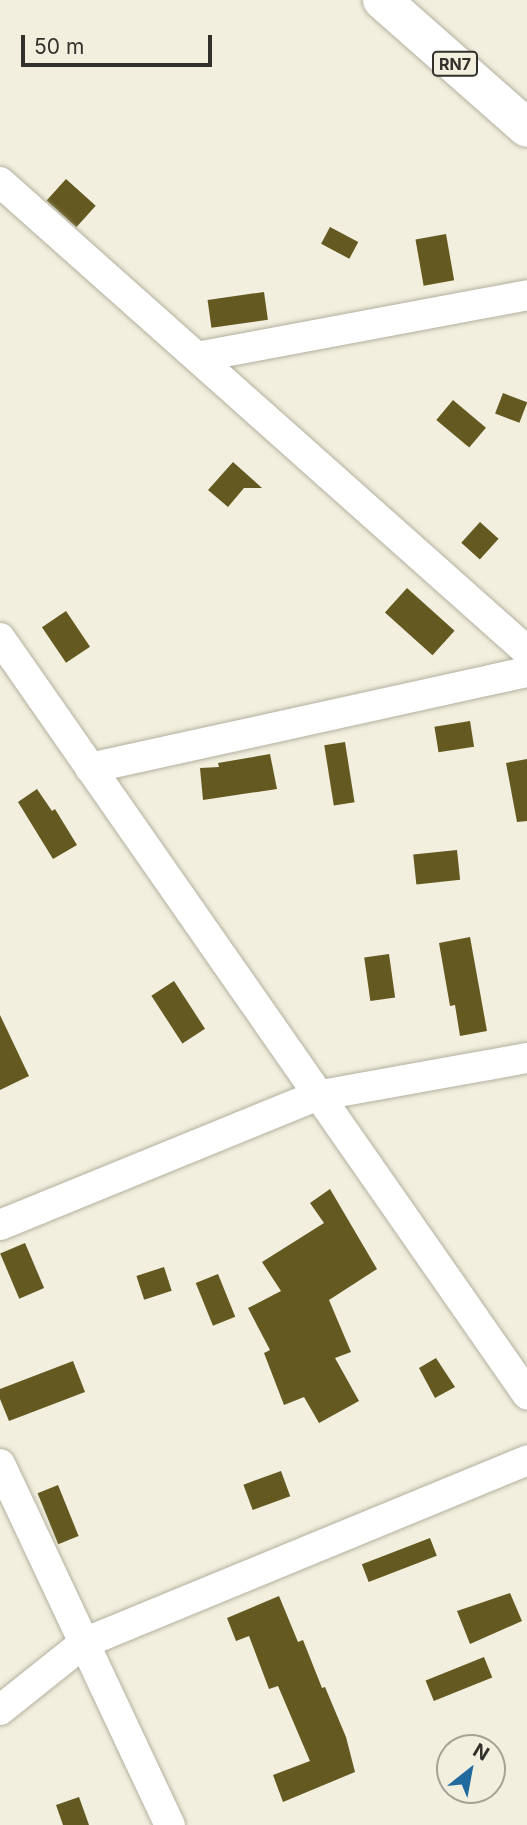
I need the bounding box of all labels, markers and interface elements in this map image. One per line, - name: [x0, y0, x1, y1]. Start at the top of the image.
- scale bar: [24, 21, 215, 65]
- text: 50 m: [34, 34, 84, 59]
- road number: RN7: [430, 52, 480, 76]
- north arrow: [436, 1734, 506, 1804]
- text: N: [469, 1739, 493, 1766]

